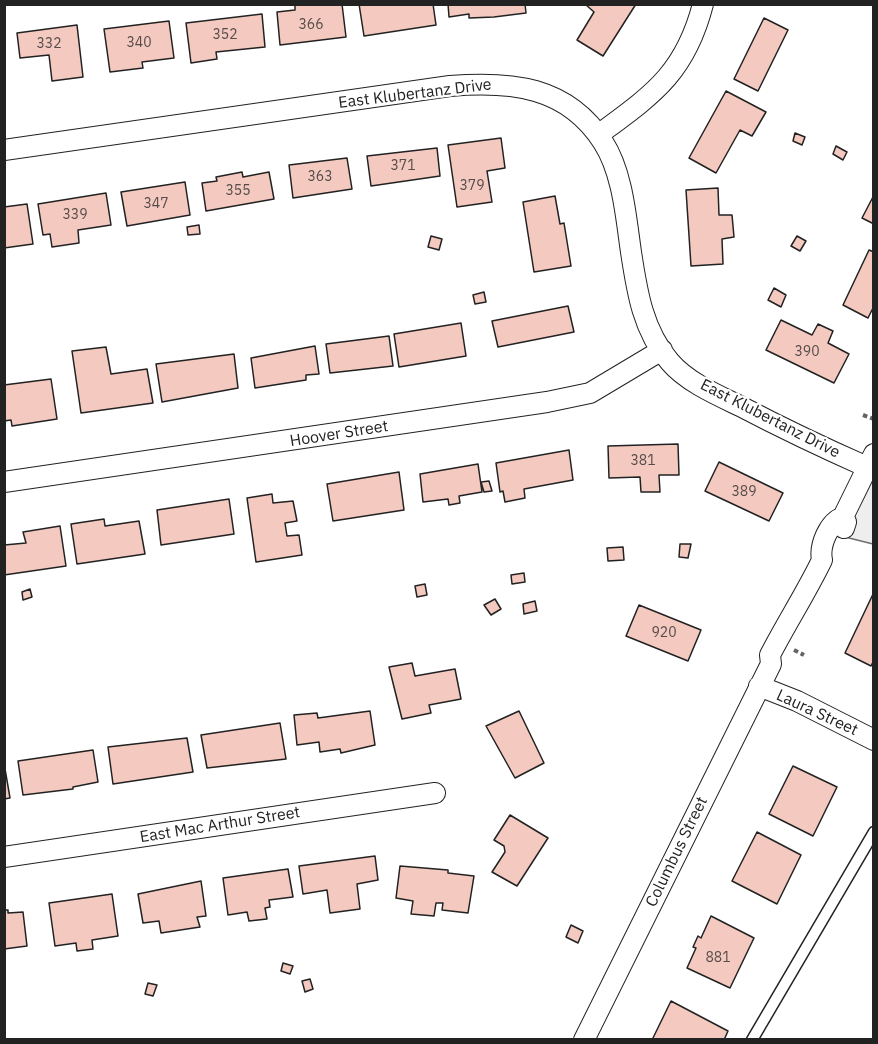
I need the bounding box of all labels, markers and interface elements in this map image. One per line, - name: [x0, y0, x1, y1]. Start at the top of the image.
- house number: 366: [298, 17, 324, 33]
- house number: 352: [212, 27, 238, 43]
- house number: 340: [126, 35, 152, 51]
- house number: 332: [36, 36, 62, 52]
- street label: East Klubertanz Drive: [337, 75, 493, 113]
- house number: 371: [390, 158, 416, 174]
- house number: 363: [307, 169, 333, 185]
- house number: 379: [459, 178, 485, 194]
- house number: 355: [225, 183, 251, 199]
- house number: 347: [143, 196, 169, 212]
- house number: 339: [62, 207, 88, 223]
- house number: 390: [794, 344, 820, 360]
- street label: East Klubertanz Drive: [697, 375, 843, 463]
- street label: Hoover Street: [289, 417, 389, 451]
- house number: 381: [630, 453, 656, 469]
- house number: 389: [731, 484, 757, 500]
- house number: 920: [651, 625, 677, 641]
- street label: Laura Street: [773, 686, 861, 740]
- street label: Columbus Street: [642, 794, 712, 910]
- street label: East Mac Arthur Street: [139, 803, 301, 847]
- house number: 881: [705, 950, 731, 966]

